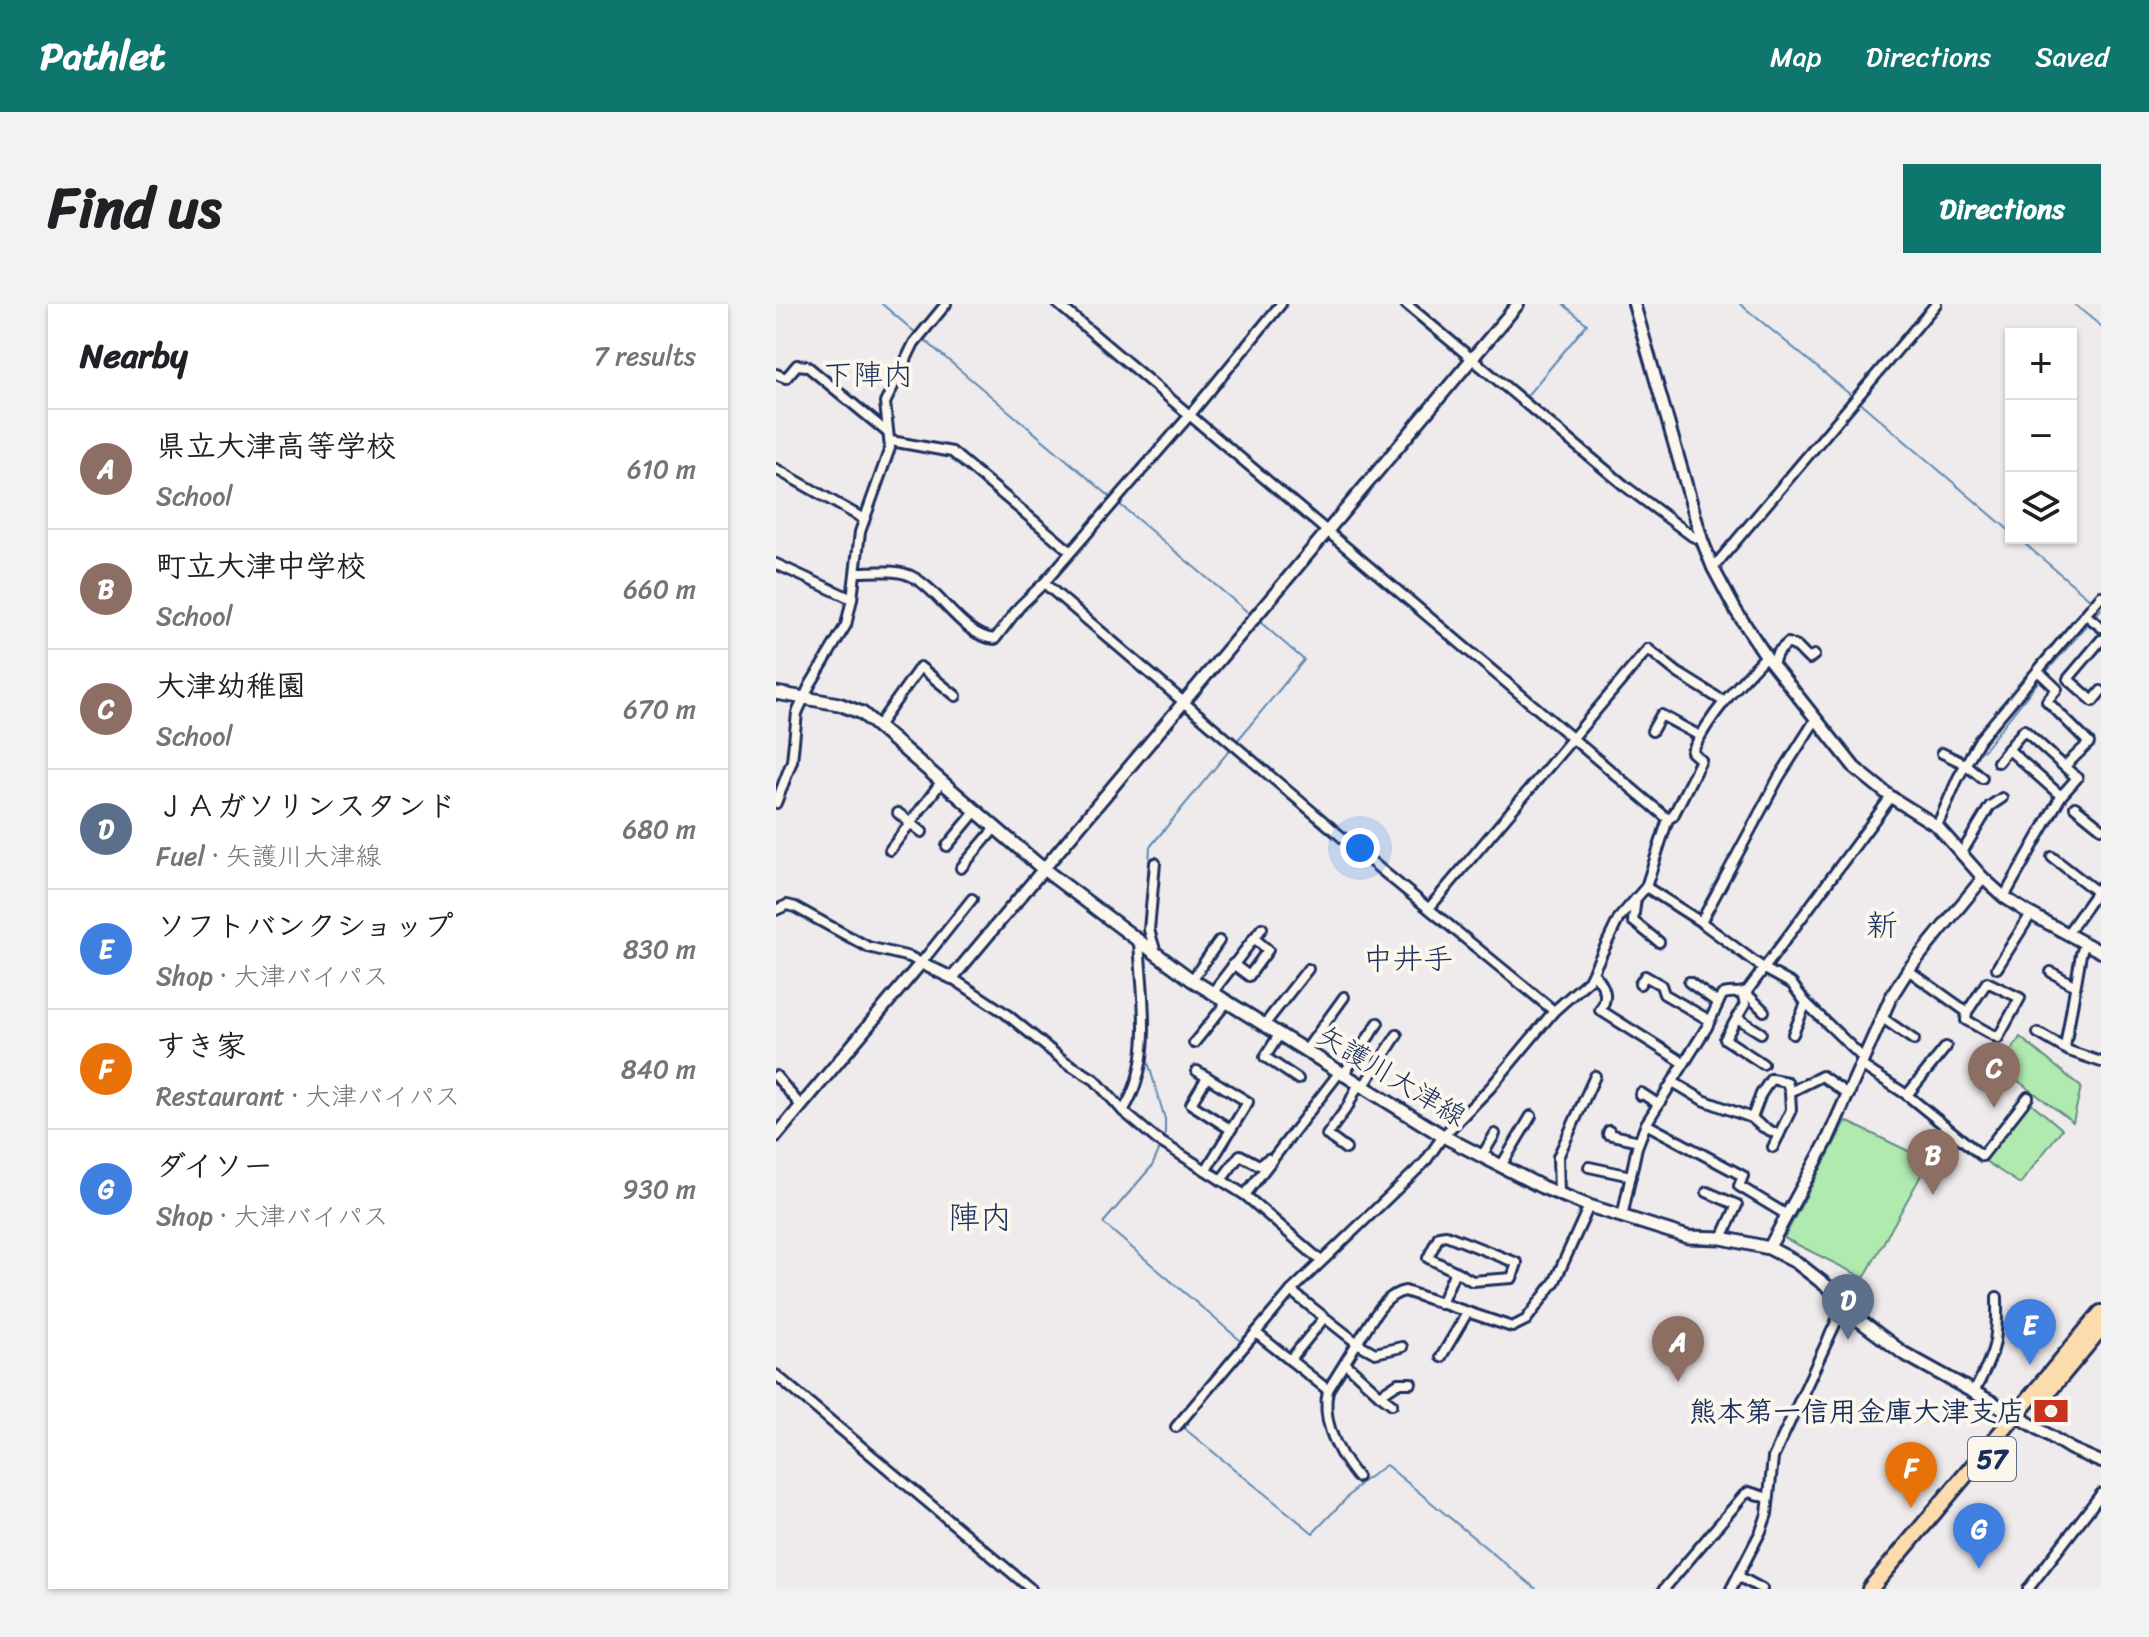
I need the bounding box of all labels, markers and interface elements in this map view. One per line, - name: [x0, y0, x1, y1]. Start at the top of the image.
- text: Pathlet: [40, 23, 166, 90]
- text: Map: [1770, 32, 1822, 81]
- text: Directions: [1866, 32, 1991, 81]
- text: Saved: [2035, 32, 2109, 81]
- text: Find us: [48, 159, 221, 258]
- button: Directions: [1903, 164, 2101, 253]
- text: Nearby: [80, 326, 188, 386]
- map controls: [2005, 328, 2077, 544]
- button: +: [2005, 328, 2077, 400]
- text: 7 results: [594, 333, 696, 379]
- district label: 下陣内: [823, 348, 913, 402]
- button: −: [2005, 400, 2077, 472]
- text: 県立大津高等学校: [156, 419, 396, 473]
- text: A: [97, 446, 115, 492]
- text: 610 m: [627, 446, 696, 492]
- button: layers: [2005, 472, 2077, 544]
- text: School: [156, 473, 233, 519]
- text: 町立大津中学校: [156, 539, 366, 593]
- text: B: [98, 566, 114, 612]
- text: 660 m: [623, 566, 696, 612]
- text: School: [156, 593, 233, 639]
- text: 大津幼稚園: [156, 659, 306, 713]
- text: C: [98, 686, 114, 732]
- text: 670 m: [623, 686, 696, 732]
- text: School: [156, 713, 233, 759]
- text: ＪＡガソリンスタンド: [156, 779, 457, 833]
- text: D: [98, 806, 114, 852]
- text: 680 m: [622, 806, 696, 852]
- your location: [1340, 828, 1380, 868]
- text: Fuel · 矢護川大津線: [156, 833, 381, 879]
- district label: 新: [1866, 897, 1898, 954]
- text: ソフトバンクショップ: [156, 899, 454, 953]
- text: E: [99, 926, 113, 972]
- text: 830 m: [623, 926, 696, 972]
- district label: 中井手: [1363, 932, 1453, 986]
- text: Shop · 大津バイパス: [156, 953, 389, 999]
- street label: 矢護川大津線: [1307, 1011, 1476, 1140]
- text: すき家: [156, 1019, 246, 1073]
- pin: C: [1968, 1042, 2020, 1108]
- text: F: [99, 1046, 113, 1092]
- text: 840 m: [621, 1046, 696, 1092]
- text: Restaurant · 大津バイパス: [156, 1073, 461, 1119]
- pin: B: [1907, 1129, 1959, 1195]
- text: ダイソー: [156, 1139, 273, 1193]
- text: G: [98, 1166, 114, 1212]
- text: 930 m: [623, 1166, 696, 1212]
- district label: 陣内: [948, 1189, 1012, 1246]
- text: Shop · 大津バイパス: [156, 1193, 389, 1239]
- pin: D: [1822, 1274, 1874, 1340]
- pin: E: [2004, 1299, 2056, 1365]
- pin: A: [1652, 1316, 1704, 1382]
- place label: 熊本第一信用金庫大津支店: [1689, 1387, 2025, 1436]
- bank icon: 熊本第一信用金庫大津支店: [2032, 1392, 2070, 1430]
- road number: 57: [1968, 1437, 2016, 1481]
- pin: F: [1885, 1442, 1937, 1508]
- pin: G: [1953, 1503, 2005, 1569]

